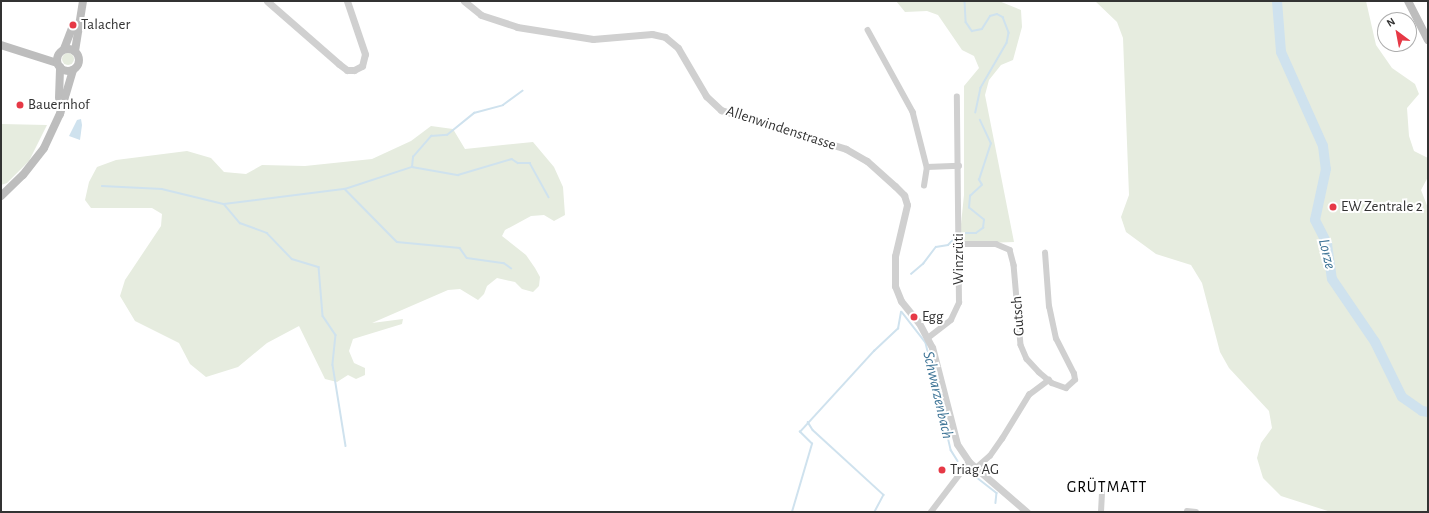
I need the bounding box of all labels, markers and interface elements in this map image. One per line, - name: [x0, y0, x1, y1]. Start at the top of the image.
- north arrow: [1377, 12, 1417, 52]
- place label: Talacher: [81, 16, 130, 34]
- text: N: [1385, 16, 1397, 29]
- marker: Talacher: [68, 20, 78, 30]
- place label: Bauernhof: [28, 96, 90, 114]
- marker: Bauernhof: [15, 100, 25, 110]
- street label: Allenwindenstrasse: [724, 102, 838, 154]
- place label: EW Zentrale 2: [1341, 198, 1423, 216]
- marker: EW Zentrale 2: [1328, 202, 1338, 212]
- street label: Winzrüti: [950, 233, 968, 285]
- water label: Lorze: [1314, 237, 1340, 271]
- street label: Gutsch: [1008, 295, 1028, 337]
- place label: Egg: [922, 308, 943, 326]
- marker: Egg: [909, 312, 919, 322]
- water label: Schwarzenbach: [919, 349, 957, 441]
- place label: Triag AG: [950, 461, 999, 479]
- marker: Triag AG: [937, 465, 947, 475]
- district label: GRÜTMATT: [1067, 477, 1147, 497]

